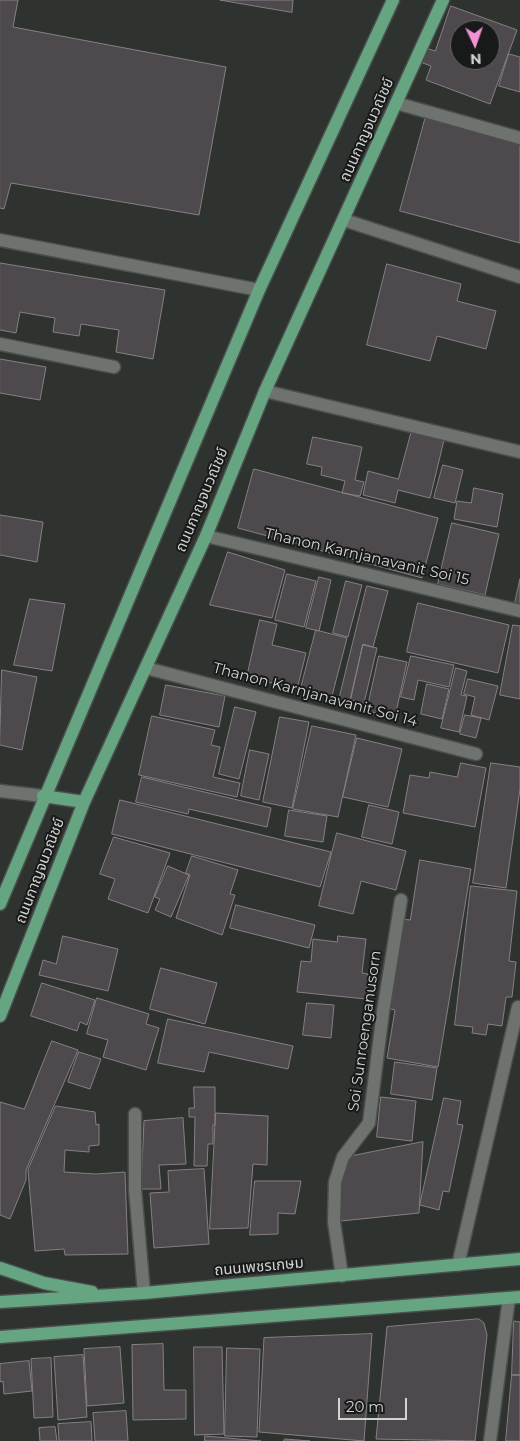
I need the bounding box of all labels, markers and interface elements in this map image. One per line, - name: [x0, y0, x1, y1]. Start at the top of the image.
- north arrow: [450, 20, 500, 70]
- text: N: [470, 50, 482, 68]
- street label: ถนนกาญจนวณิชย์: [336, 75, 398, 185]
- street label: ถนนกาญจนวณิชย์: [172, 445, 232, 555]
- street label: Thanon Karnjanavanit Soi 15: [263, 525, 471, 589]
- street label: Thanon Karnjanavanit Soi 14: [211, 659, 419, 731]
- street label: ถนนกาญจนวณิชย์: [12, 816, 68, 926]
- street label: Soi Sunroenganusorn: [345, 949, 385, 1113]
- street label: ถนนเพชรเกษม: [213, 1254, 305, 1280]
- scale bar: [340, 1388, 409, 1420]
- text: 20 m: [346, 1397, 384, 1416]

